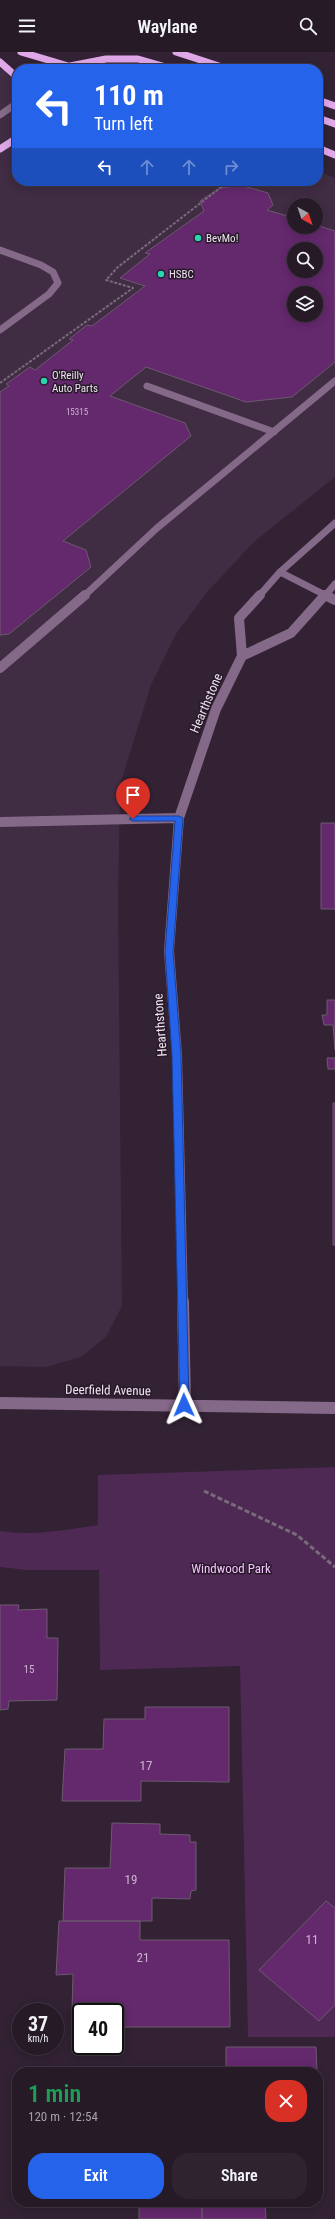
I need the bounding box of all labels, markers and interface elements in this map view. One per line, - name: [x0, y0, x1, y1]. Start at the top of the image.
- icon: menu: [16, 15, 38, 37]
- icon: search: [297, 15, 319, 37]
- text: Waylane: [138, 16, 197, 37]
- text: 110 m: [94, 79, 164, 112]
- icon: left: [28, 80, 80, 132]
- text: Turn left: [94, 113, 153, 134]
- icon: left: [94, 156, 116, 178]
- icon: ahead: [136, 156, 158, 178]
- icon: ahead: [178, 156, 200, 178]
- icon: right: [220, 156, 242, 178]
- north arrow: [287, 198, 323, 234]
- map controls: [287, 198, 323, 322]
- place label: BevMo!: [206, 232, 238, 245]
- marker: BevMo!: [193, 233, 203, 243]
- button: search: [287, 242, 323, 278]
- place label: HSBC: [169, 268, 194, 281]
- marker: HSBC: [156, 269, 166, 279]
- button: layers: [287, 286, 323, 322]
- place label: O'Reilly Auto Parts: [52, 369, 98, 395]
- marker: O'Reilly Auto Parts: [39, 376, 49, 386]
- house number: 15315: [66, 407, 89, 417]
- street label: Hearthstone: [187, 671, 225, 735]
- pin: [116, 778, 150, 819]
- icon: arrive: [122, 784, 144, 806]
- street label: Hearthstone: [150, 993, 170, 1057]
- street label: Deerfield Avenue: [65, 1382, 151, 1398]
- position arrow: [163, 1384, 205, 1426]
- park label: Windwood Park: [191, 1561, 271, 1576]
- house number: 15: [24, 1663, 34, 1676]
- house number: 17: [140, 1758, 152, 1773]
- house number: 19: [125, 1872, 137, 1887]
- house number: 11: [306, 1932, 318, 1947]
- house number: 21: [137, 1950, 149, 1965]
- speed limit sign: 40: [72, 2003, 124, 2055]
- text: 37: [28, 2012, 48, 2036]
- text: km/h: [28, 2033, 48, 2044]
- text: 1 min: [28, 2080, 81, 2108]
- button: close: [265, 2080, 307, 2122]
- text: 120 m · 12:54: [28, 2109, 98, 2124]
- button: Exit: [28, 2153, 164, 2199]
- button: Share: [172, 2153, 307, 2199]

